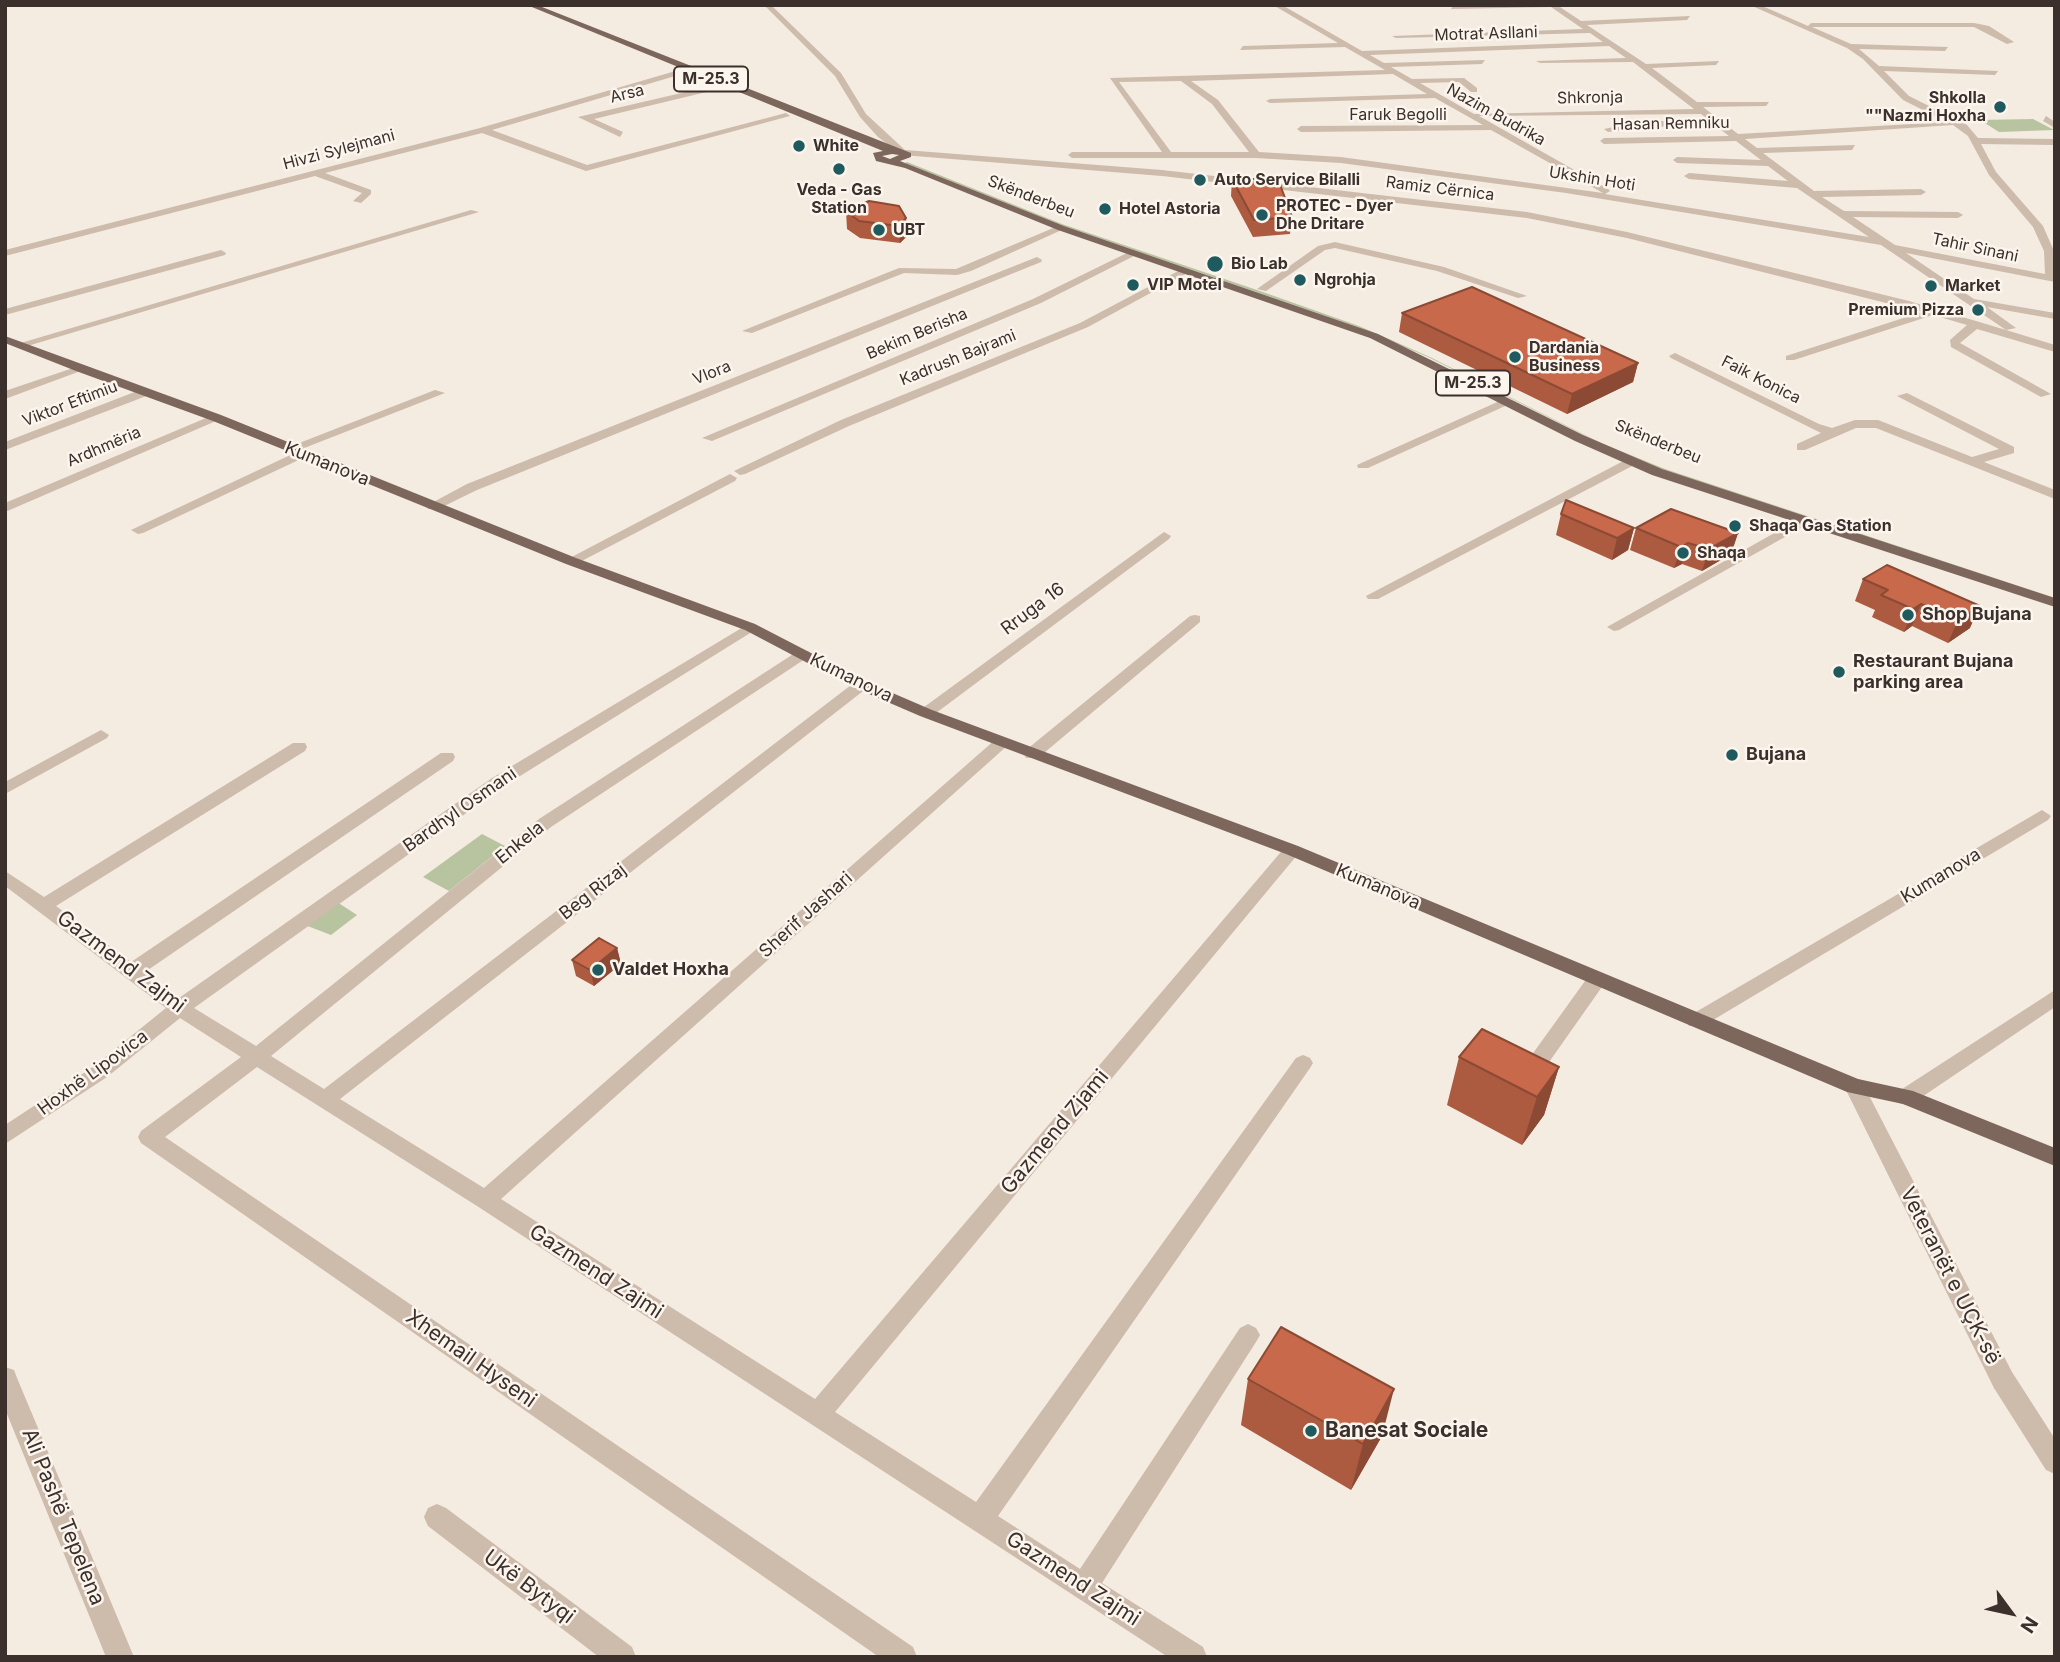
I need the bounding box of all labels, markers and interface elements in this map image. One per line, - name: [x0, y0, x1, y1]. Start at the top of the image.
- street label: Motrat Asllani: [1434, 23, 1538, 45]
- road number: M-25.3: [674, 66, 748, 92]
- street label: Nazim Budrika: [1443, 80, 1549, 150]
- street label: Arsa: [608, 81, 646, 107]
- street label: Shkronja: [1557, 88, 1623, 108]
- place label: Shkolla ""Nazmi Hoxha: [1865, 88, 1986, 126]
- marker: Shkolla ""Nazmi Hoxha: [1992, 99, 2008, 115]
- street label: Faruk Begolli: [1349, 105, 1447, 125]
- street label: Hasan Remniku: [1612, 113, 1730, 135]
- street label: Hivzi Sylejmani: [281, 126, 397, 174]
- place label: White: [813, 136, 859, 156]
- marker: White: [791, 138, 807, 154]
- marker: Veda - Gas Station: [831, 161, 847, 177]
- street label: Ukshin Hoti: [1548, 163, 1636, 195]
- place label: Auto Service Bilalli: [1214, 170, 1360, 190]
- street label: Skënderbeu: [985, 172, 1077, 222]
- marker: Auto Service Bilalli: [1192, 172, 1208, 188]
- street label: Ramiz Cërnica: [1385, 173, 1495, 205]
- place label: Veda - Gas Station: [796, 180, 882, 218]
- place label: PROTEC - Dyer Dhe Dritare: [1276, 196, 1393, 234]
- place label: Hotel Astoria: [1119, 199, 1221, 219]
- marker: Hotel Astoria: [1097, 201, 1113, 217]
- marker: PROTEC - Dyer Dhe Dritare: [1254, 207, 1270, 223]
- place label: UBT: [893, 220, 925, 240]
- marker: UBT: [871, 222, 887, 238]
- street label: Tahir Sinani: [1930, 229, 2020, 267]
- marker: Bio Lab: [1205, 254, 1225, 274]
- place label: Bio Lab: [1231, 254, 1288, 274]
- place label: Ngrohja: [1314, 270, 1376, 290]
- marker: Ngrohja: [1292, 272, 1308, 288]
- place label: VIP Motel: [1147, 275, 1222, 295]
- place label: Market: [1945, 276, 2000, 296]
- marker: VIP Motel: [1125, 277, 1141, 293]
- marker: Market: [1923, 278, 1939, 294]
- place label: Premium Pizza: [1848, 300, 1964, 320]
- marker: Premium Pizza: [1970, 302, 1986, 318]
- street label: Bekim Berisha: [864, 304, 970, 364]
- street label: Kadrush Bajrami: [897, 326, 1019, 390]
- place label: Dardania Business: [1529, 338, 1600, 376]
- marker: Dardania Business: [1507, 349, 1523, 365]
- street label: Faik Konica: [1718, 352, 1804, 408]
- street label: Vlora: [690, 357, 734, 389]
- road number: M-25.3: [1436, 370, 1510, 396]
- street label: Viktor Eftimiu: [20, 377, 120, 431]
- street label: Skënderbeu: [1612, 416, 1704, 468]
- street label: Ardhmëria: [64, 423, 144, 471]
- street label: Kumanova: [282, 437, 372, 491]
- place label: Shaqa Gas Station: [1749, 516, 1892, 536]
- marker: Shaqa Gas Station: [1727, 518, 1743, 534]
- place label: Shaqa: [1697, 543, 1746, 563]
- marker: Shaqa: [1675, 545, 1691, 561]
- street label: Rruga 16: [997, 578, 1069, 640]
- place label: Shop Bujana: [1922, 604, 2032, 626]
- marker: Shop Bujana: [1900, 607, 1916, 623]
- street label: Kumanova: [806, 649, 896, 707]
- place label: Restaurant Bujana parking area: [1853, 651, 2013, 694]
- marker: Restaurant Bujana parking area: [1831, 664, 1847, 680]
- place label: Bujana: [1746, 744, 1806, 766]
- marker: Bujana: [1724, 747, 1740, 763]
- street label: Bardhyl Osmani: [399, 763, 521, 857]
- street label: Enkela: [491, 817, 549, 869]
- street label: Kumanova: [1897, 844, 1985, 908]
- street label: Beg Rizaj: [555, 859, 631, 925]
- street label: Kumanova: [1333, 860, 1423, 914]
- street label: Sherif Jashari: [755, 868, 857, 962]
- street label: Gazmend Zajmi: [52, 905, 190, 1019]
- place label: Valdet Hoxha: [612, 959, 729, 981]
- marker: Valdet Hoxha: [590, 962, 606, 978]
- street label: Hoxhë Lipovica: [34, 1026, 152, 1120]
- street label: Gazmend Zjami: [996, 1065, 1114, 1199]
- street label: Veteranët e UÇK-së: [1894, 1183, 2006, 1369]
- street label: Gazmend Zajmi: [524, 1219, 668, 1325]
- street label: Xhemail Hyseni: [401, 1305, 541, 1413]
- place label: Banesat Sociale: [1325, 1418, 1488, 1444]
- marker: Banesat Sociale: [1303, 1423, 1319, 1439]
- street label: Ali Pashë Tepelena: [16, 1425, 110, 1609]
- street label: Gazmend Zajmi: [1001, 1526, 1145, 1632]
- street label: Ukë Bytyqi: [479, 1545, 579, 1629]
- north arrow: [1976, 1578, 2046, 1648]
- text: N: [2015, 1612, 2043, 1637]

